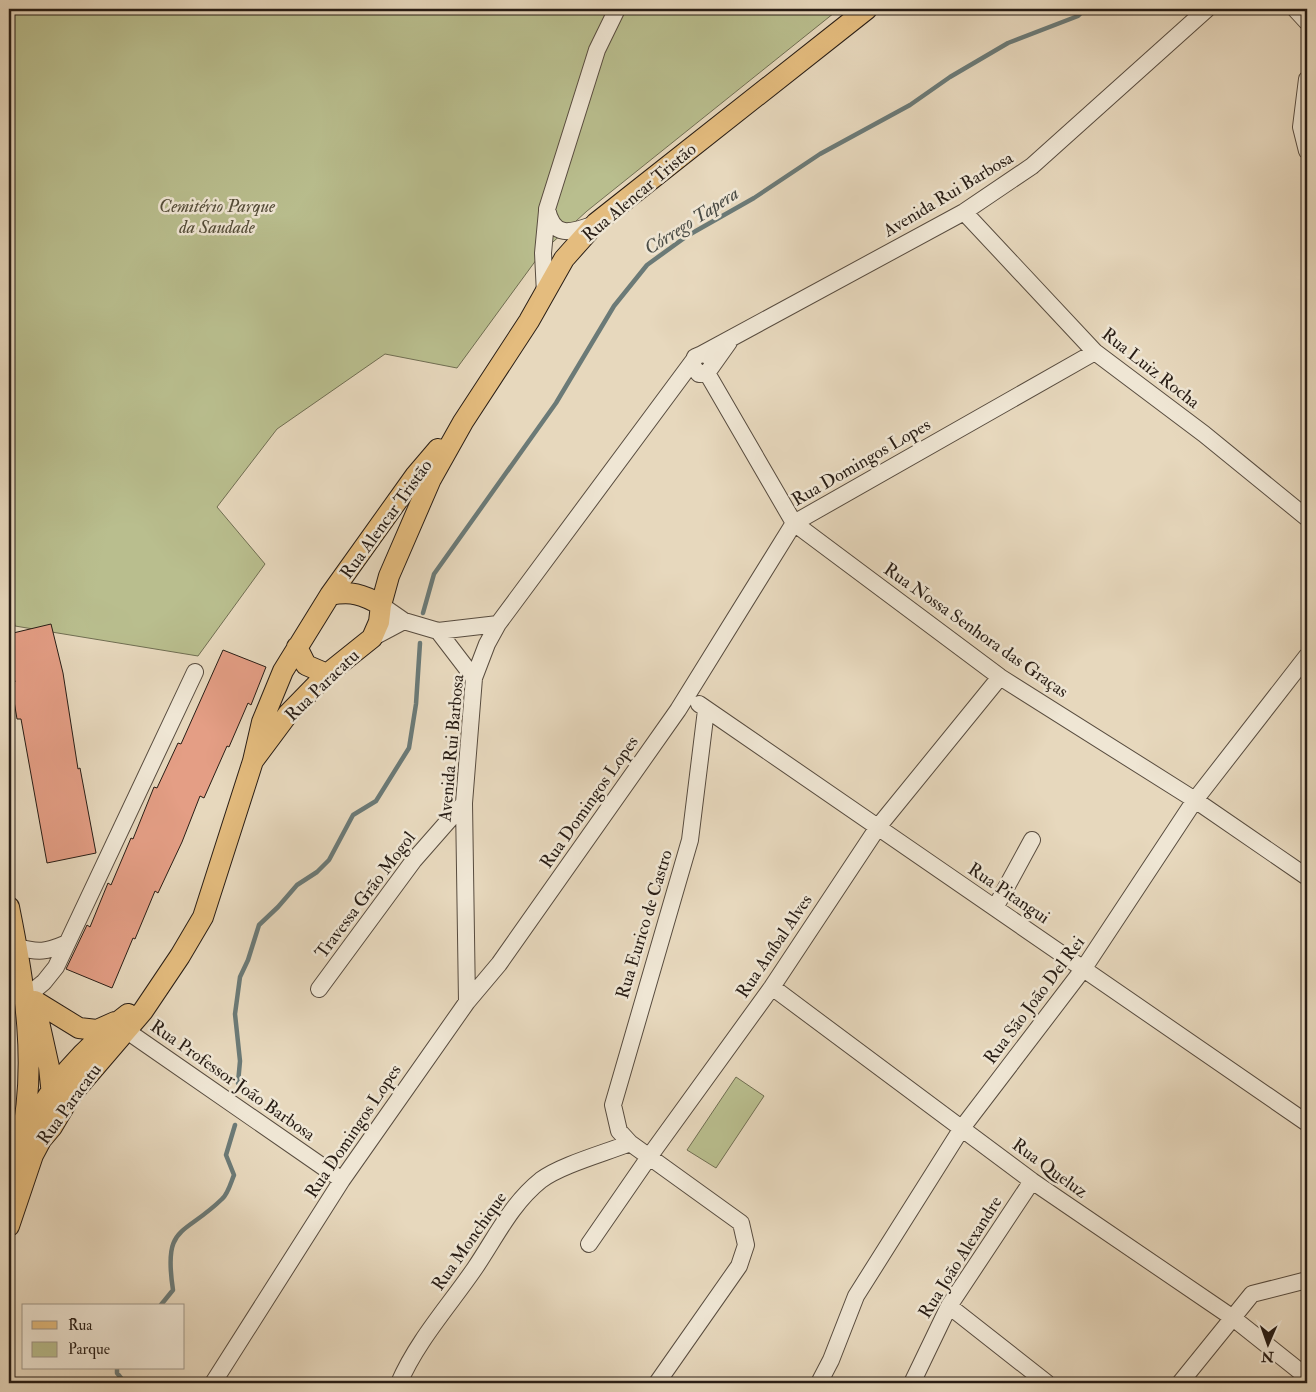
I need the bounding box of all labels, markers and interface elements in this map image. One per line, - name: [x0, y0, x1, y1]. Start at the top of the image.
- street label: Rua Alencar Tristão: [578, 138, 701, 247]
- street label: Avenida Rui Barbosa: [878, 146, 1018, 243]
- water label: Córrego Tapera: [640, 181, 743, 260]
- park label: Cemitério Parque da Saudade: [159, 195, 276, 239]
- street label: Rua Luiz Rocha: [1097, 323, 1205, 414]
- street label: Rua Domingos Lopes: [788, 413, 935, 512]
- street label: Rua Alencar Tristão: [335, 455, 438, 584]
- street label: Rua Nossa Senhora das Graças: [879, 558, 1072, 703]
- street label: Rua Paracatu: [280, 644, 364, 726]
- street label: Avenida Rui Barbosa: [434, 673, 469, 824]
- street label: Rua Domingos Lopes: [535, 732, 644, 873]
- street label: Travessa Grão Mogol: [310, 827, 421, 963]
- street label: Rua Eurico de Castro: [611, 847, 678, 1001]
- street label: Rua Pitangui: [963, 858, 1054, 929]
- street label: Rua Aníbal Alves: [731, 890, 818, 1003]
- street label: Rua São João Del Rei: [979, 932, 1090, 1069]
- street label: Rua Professor João Barbosa: [146, 1015, 320, 1146]
- street label: Rua Paracatu: [32, 1059, 107, 1149]
- street label: Rua Domingos Lopes: [300, 1060, 407, 1203]
- street label: Rua Queluz: [1007, 1133, 1092, 1204]
- street label: Rua Monchique: [427, 1187, 512, 1295]
- street label: Rua João Alexandre: [914, 1191, 1007, 1323]
- legend: [22, 1304, 185, 1370]
- text: Rua: [68, 1316, 93, 1335]
- north arrow: [1244, 1320, 1294, 1370]
- text: Parque: [68, 1340, 110, 1359]
- text: N: [1261, 1348, 1275, 1365]

